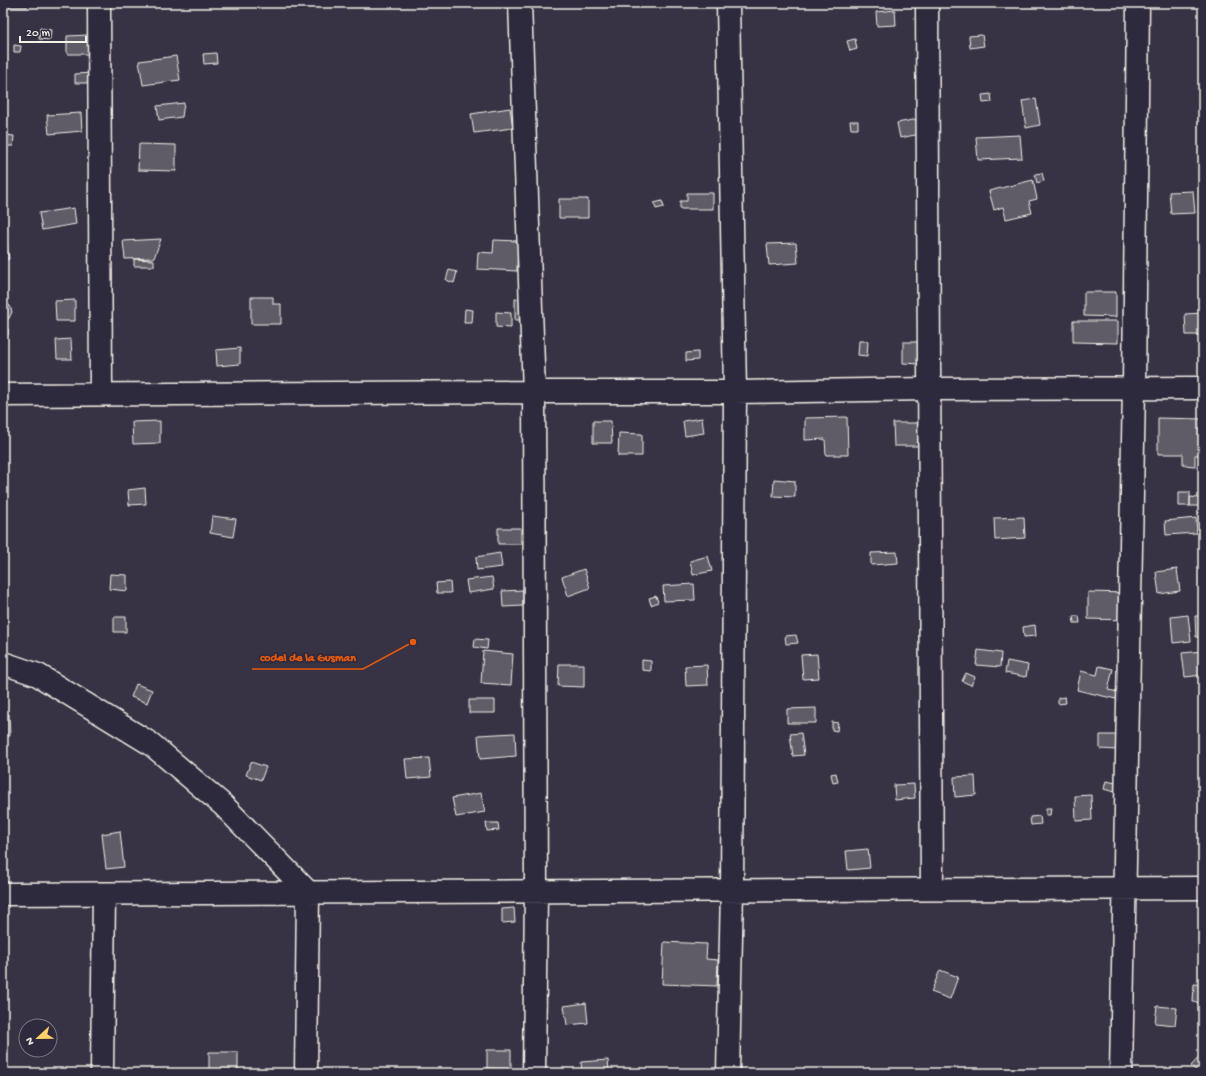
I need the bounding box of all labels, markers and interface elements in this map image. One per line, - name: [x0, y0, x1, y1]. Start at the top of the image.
- scale bar: [20, 18, 86, 44]
- text: 20 m: [26, 27, 51, 41]
- callout: codel de la Gusman: [252, 645, 363, 669]
- text: codel de la Gusman: [260, 652, 356, 666]
- north arrow: [18, 1018, 58, 1058]
- text: N: [24, 1035, 37, 1047]

